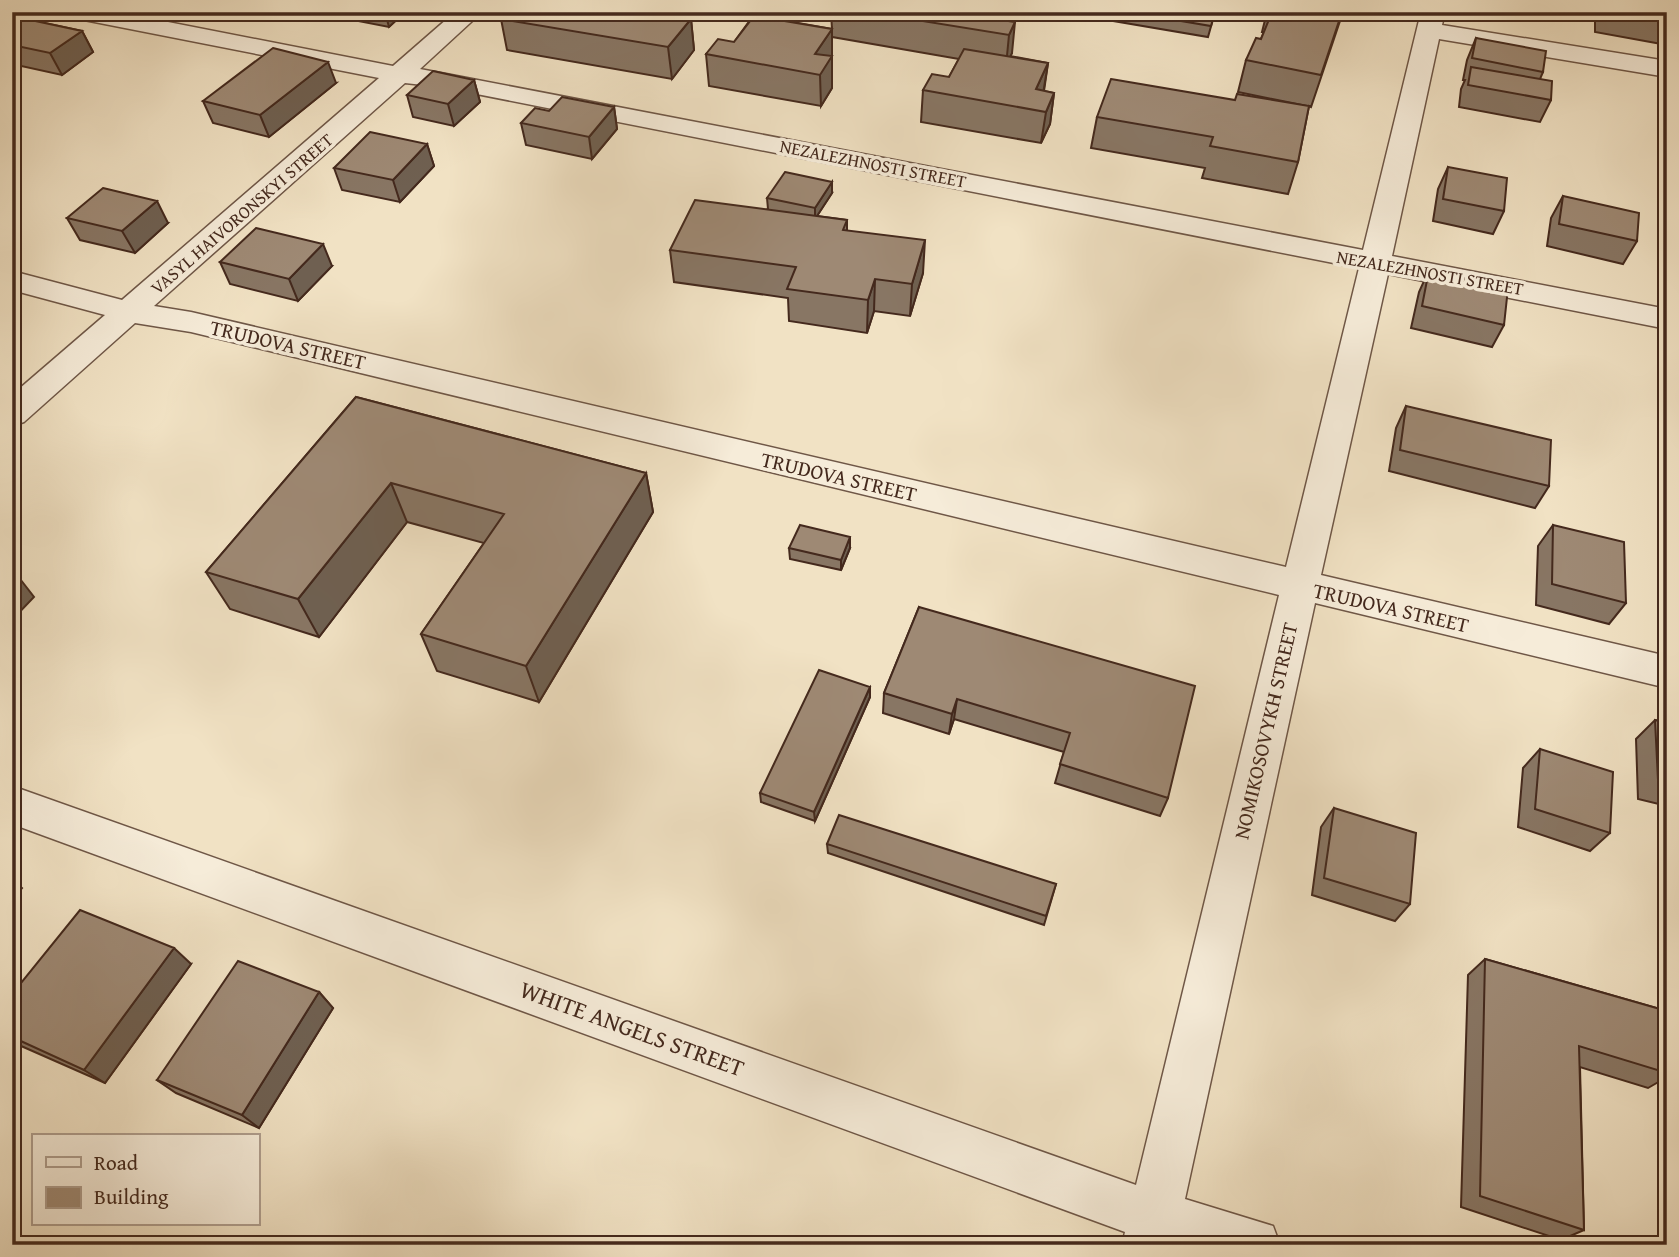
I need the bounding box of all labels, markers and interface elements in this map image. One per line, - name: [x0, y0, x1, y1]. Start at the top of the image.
- street label: VASYL HAIVORONSKYI STREET: [144, 127, 339, 301]
- street label: NEZALEZHNOSTI STREET: [778, 132, 969, 195]
- street label: NEZALEZHNOSTI STREET: [1335, 243, 1526, 302]
- street label: TRUDOVA STREET: [207, 312, 369, 378]
- street label: TRUDOVA STREET: [758, 444, 920, 510]
- street label: TRUDOVA STREET: [1310, 575, 1472, 641]
- street label: NOMIKOSOVYKH STREET: [1225, 619, 1306, 842]
- street label: WHITE ANGELS STREET: [515, 972, 749, 1085]
- legend: [32, 1134, 259, 1226]
- text: Road: [94, 1147, 139, 1178]
- text: Building: [94, 1181, 169, 1212]

